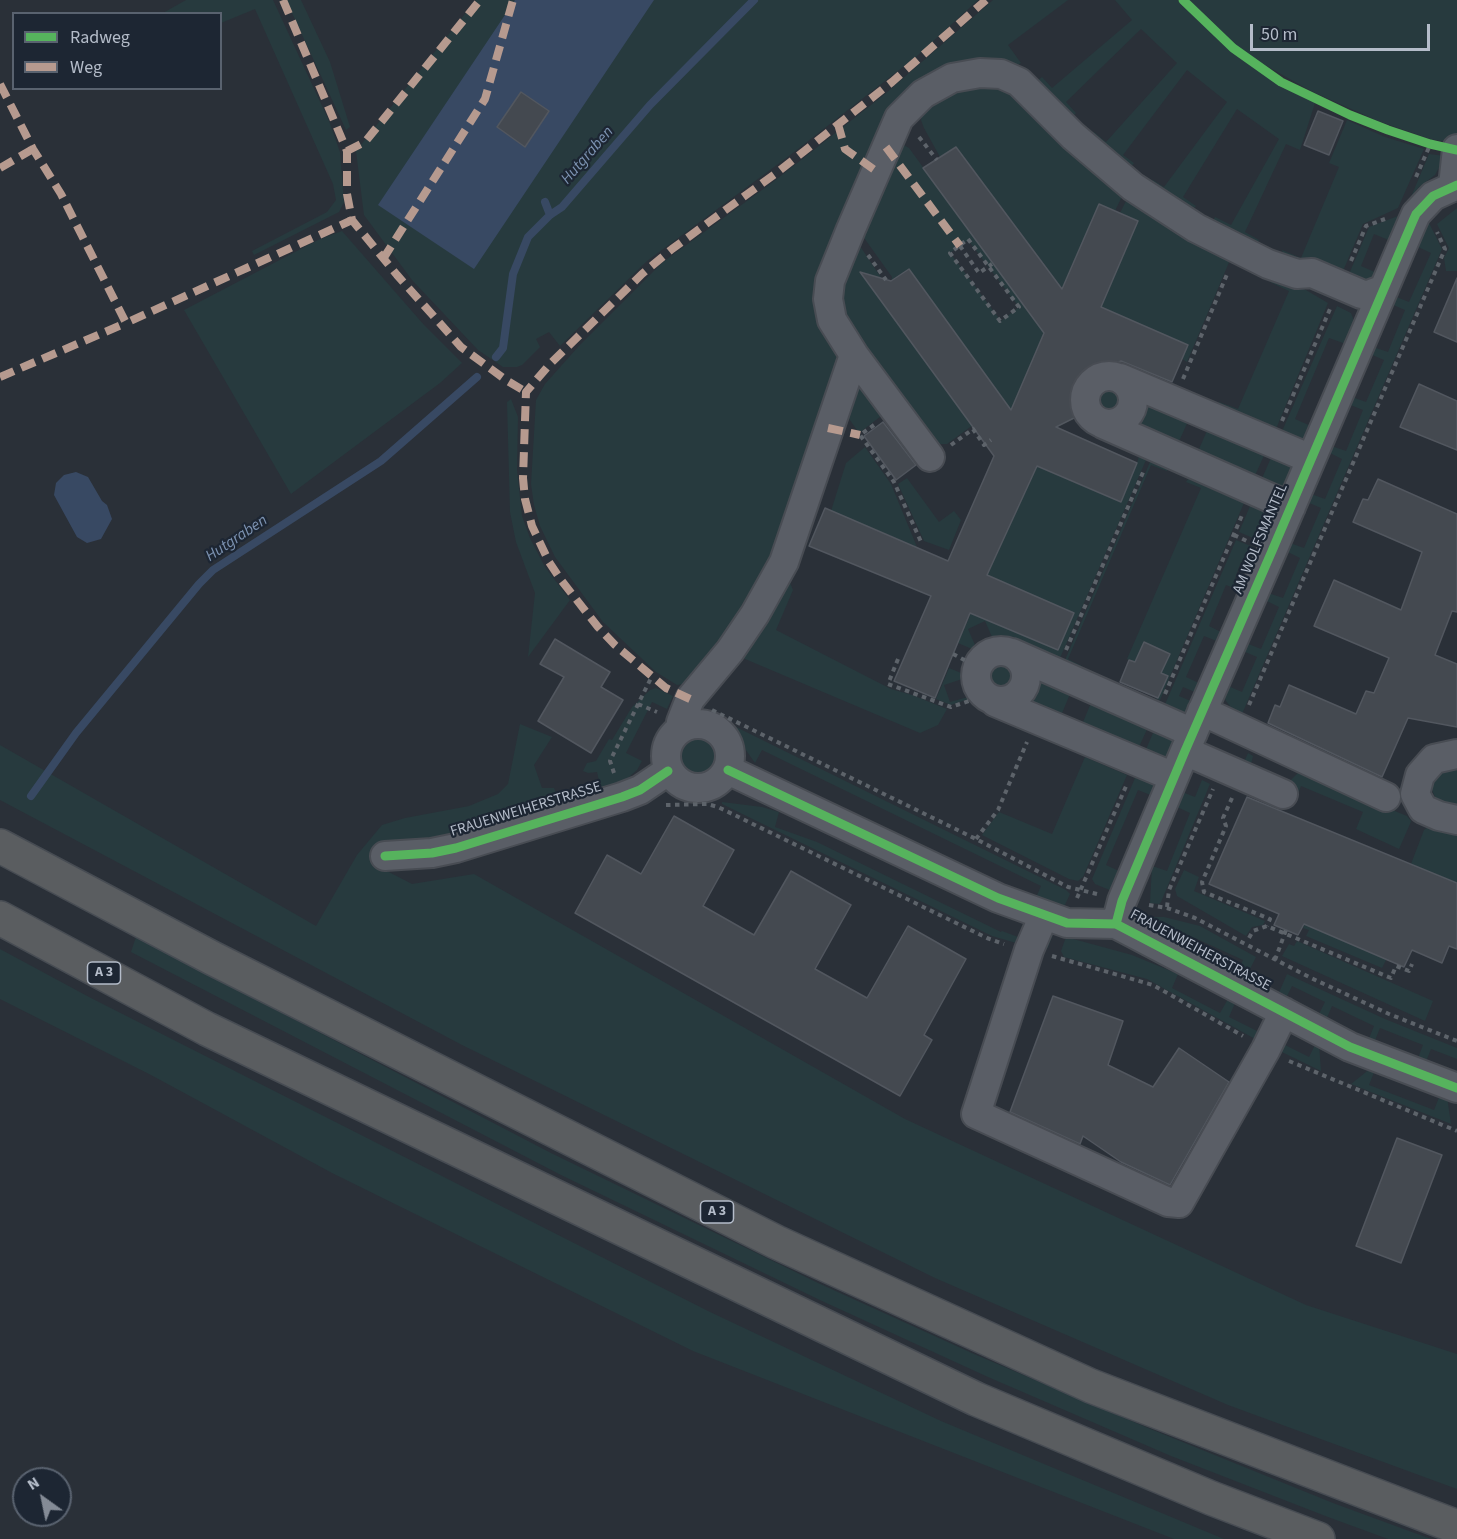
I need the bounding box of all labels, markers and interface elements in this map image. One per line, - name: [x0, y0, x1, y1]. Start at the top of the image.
- legend: [12, 12, 222, 90]
- scale bar: [1253, 12, 1433, 50]
- text: 50 m: [1261, 22, 1297, 47]
- text: Radweg: [70, 25, 130, 50]
- text: Weg: [70, 55, 102, 80]
- water label: Hutgraben: [558, 123, 618, 189]
- street label: AM WOLFSMANTEL: [1230, 481, 1292, 597]
- water label: Hutgraben: [202, 511, 272, 567]
- street label: FRAUENWEIHERSTRASSE: [448, 778, 604, 842]
- street label: FRAUENWEIHERSTRASSE: [1127, 906, 1273, 996]
- road number: A 3: [88, 962, 120, 984]
- road number: A 3: [700, 1201, 734, 1223]
- north arrow: [12, 1467, 72, 1527]
- text: N: [23, 1471, 44, 1496]

